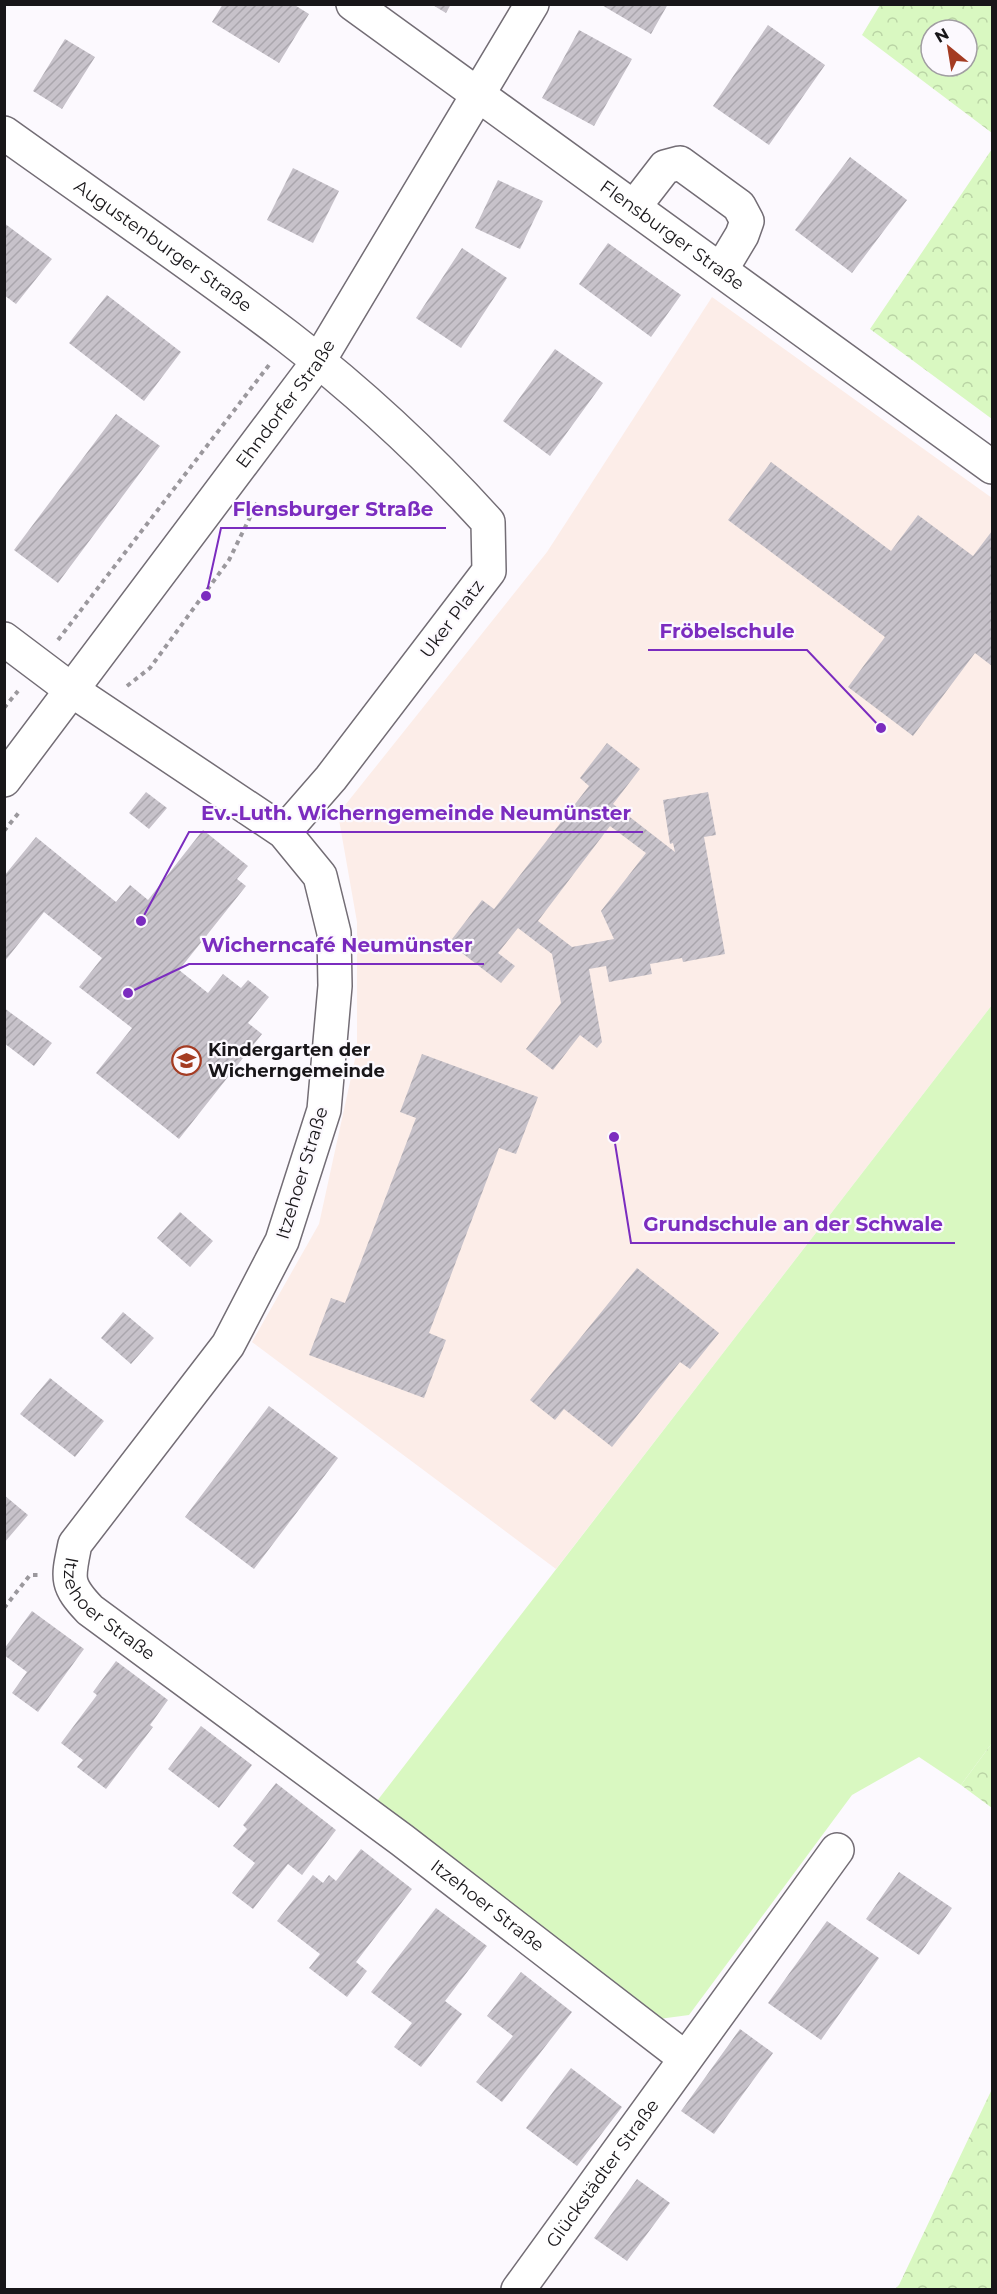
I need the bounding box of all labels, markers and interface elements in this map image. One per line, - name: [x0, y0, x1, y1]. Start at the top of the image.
- north arrow: [919, 18, 979, 78]
- text: N: [931, 24, 952, 47]
- street label: Augustenburger Straße: [70, 175, 256, 317]
- street label: Flensburger Straße: [596, 176, 749, 295]
- street label: Ehndorfer Straße: [231, 335, 340, 473]
- callout: Flensburger Straße: [221, 490, 446, 528]
- text: Flensburger Straße: [233, 497, 433, 521]
- street label: Uker Platz: [415, 576, 489, 662]
- callout: Fröbelschule: [648, 612, 807, 650]
- text: Fröbelschule: [659, 619, 795, 643]
- callout: Ev.-Luth. Wicherngemeinde Neumünster: [189, 794, 643, 832]
- text: Ev.-Luth. Wicherngemeinde Neumünster: [201, 801, 631, 825]
- callout: Wicherncafé Neumünster: [189, 926, 484, 964]
- text: Wicherncafé Neumünster: [201, 933, 473, 957]
- place label: Kindergarten der Wicherngemeinde: [208, 1039, 385, 1082]
- school or university icon: Kindergarten der Wicherngemeinde: [171, 1044, 203, 1076]
- street label: Itzehoer Straße: [271, 1104, 333, 1242]
- callout: Grundschule an der Schwale: [631, 1205, 955, 1243]
- text: Grundschule an der Schwale: [643, 1212, 943, 1236]
- street label: Itzehoer Straße: [59, 1555, 159, 1665]
- street label: Itzehoer Straße: [426, 1855, 549, 1956]
- street label: Glückstädter Straße: [541, 2095, 664, 2252]

